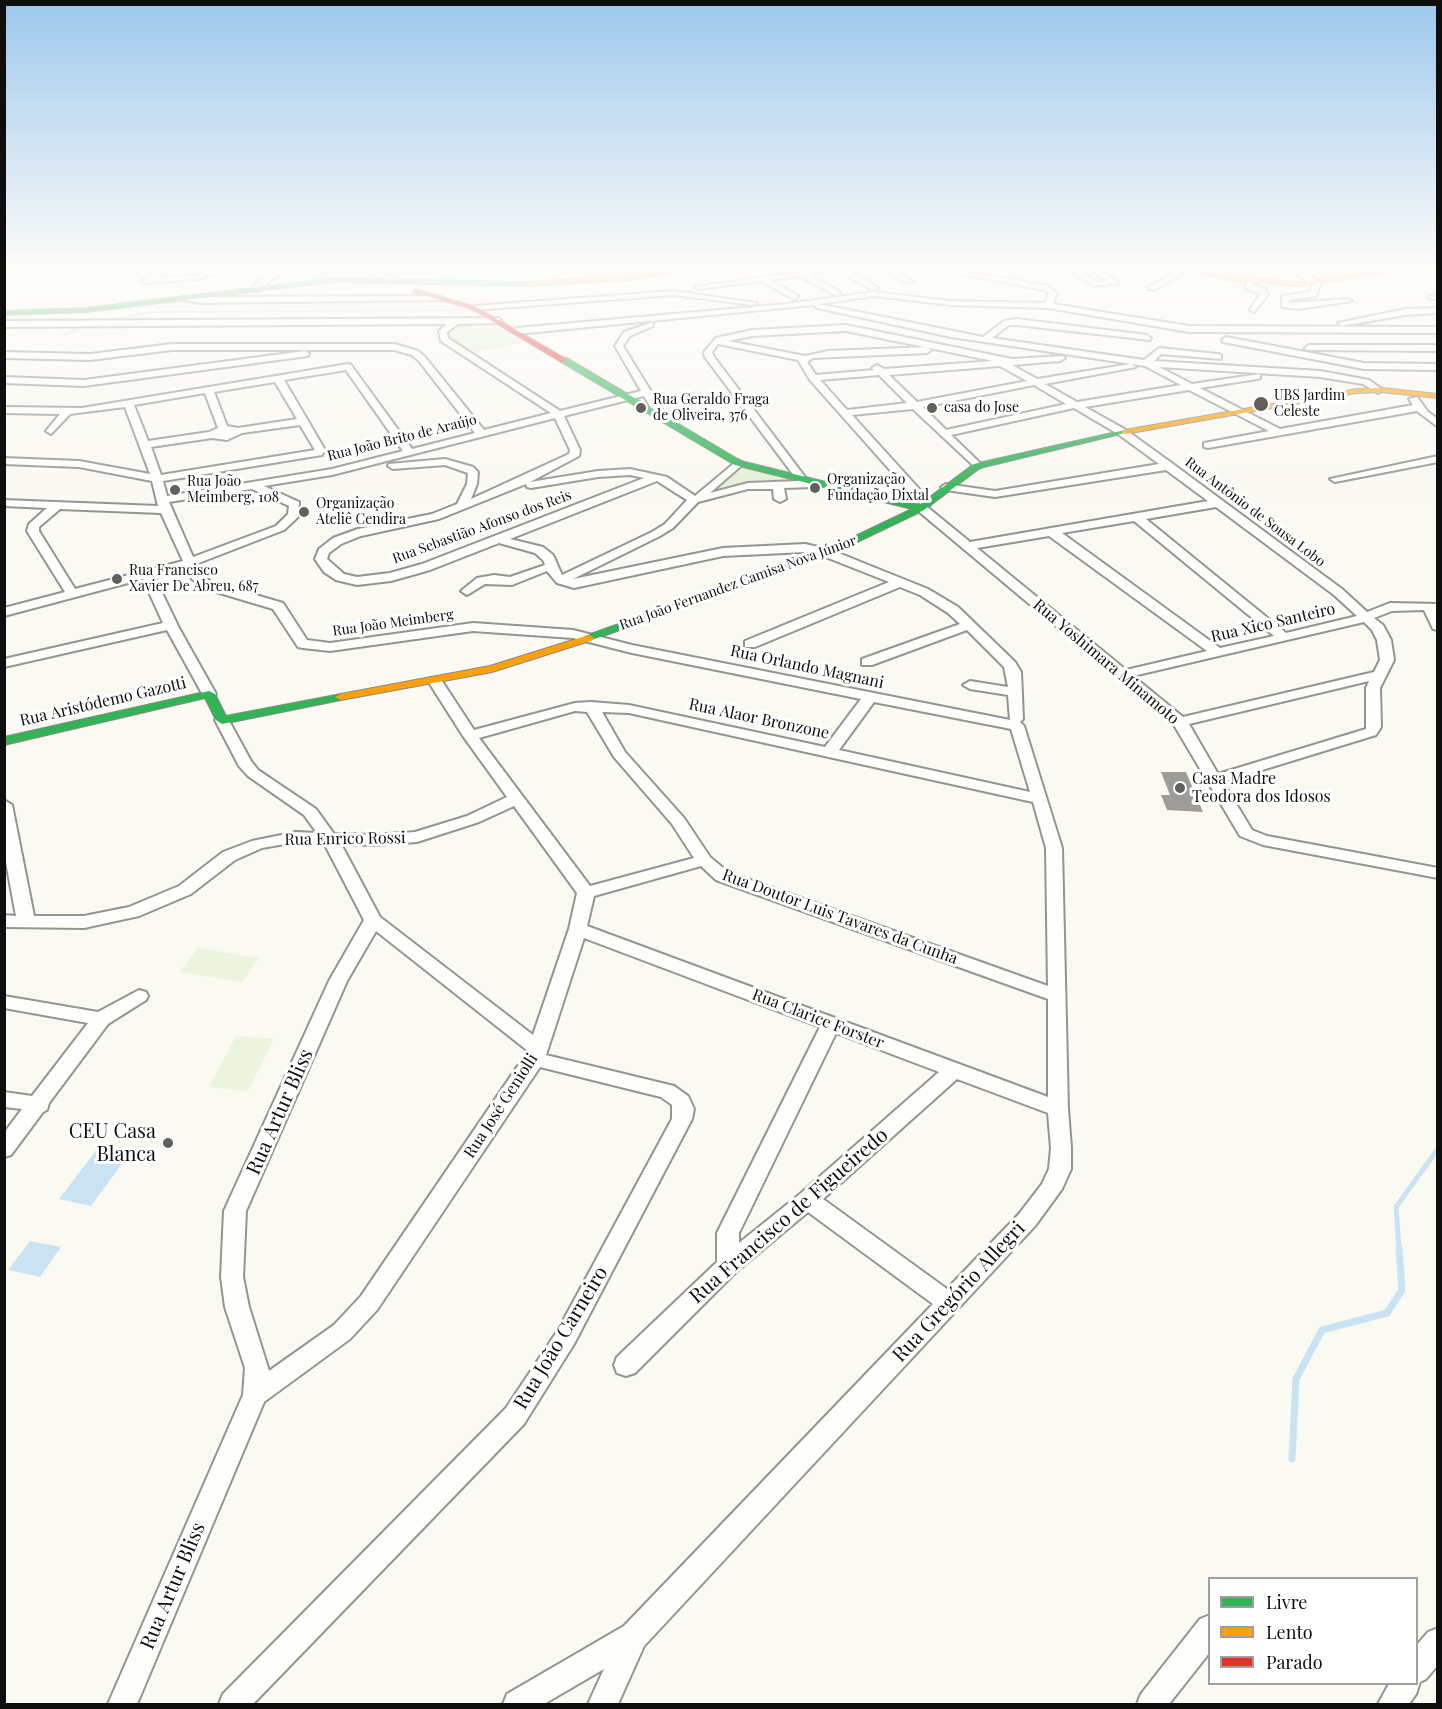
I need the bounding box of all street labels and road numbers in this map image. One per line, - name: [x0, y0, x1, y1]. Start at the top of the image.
- street label: Rua João Brito de Araújo: [326, 411, 478, 465]
- street label: Rua Antônio de Sousa Lobo: [1182, 454, 1328, 570]
- street label: Rua Sebastião Afonso dos Reis: [390, 487, 574, 567]
- street label: Rua João Fernandez Camisa Nova Júnior: [617, 532, 859, 634]
- street label: Rua Yoshimara Minamoto: [1029, 595, 1183, 729]
- street label: Rua Xico Santeiro: [1209, 599, 1337, 647]
- street label: Rua João Meimberg: [331, 606, 455, 640]
- street label: Rua Orlando Magnani: [728, 641, 886, 693]
- street label: Rua Aristódemo Gazotti: [18, 673, 188, 731]
- street label: Rua Alaor Bronzone: [687, 695, 831, 743]
- street label: Rua Enrico Rossi: [284, 828, 406, 850]
- street label: Rua Doutor Luis Tavares da Cunha: [720, 865, 960, 969]
- street label: Rua Clarice Forster: [749, 985, 887, 1053]
- street label: Rua Artur Bliss: [242, 1045, 318, 1179]
- street label: Rua José Geniolli: [460, 1050, 542, 1162]
- street label: Rua Francisco de Figueiredo: [685, 1123, 893, 1309]
- street label: Rua Gregório Allegri: [888, 1217, 1030, 1367]
- street label: Rua João Carneiro: [509, 1262, 613, 1414]
- street label: Rua Artur Bliss: [136, 1519, 210, 1653]

